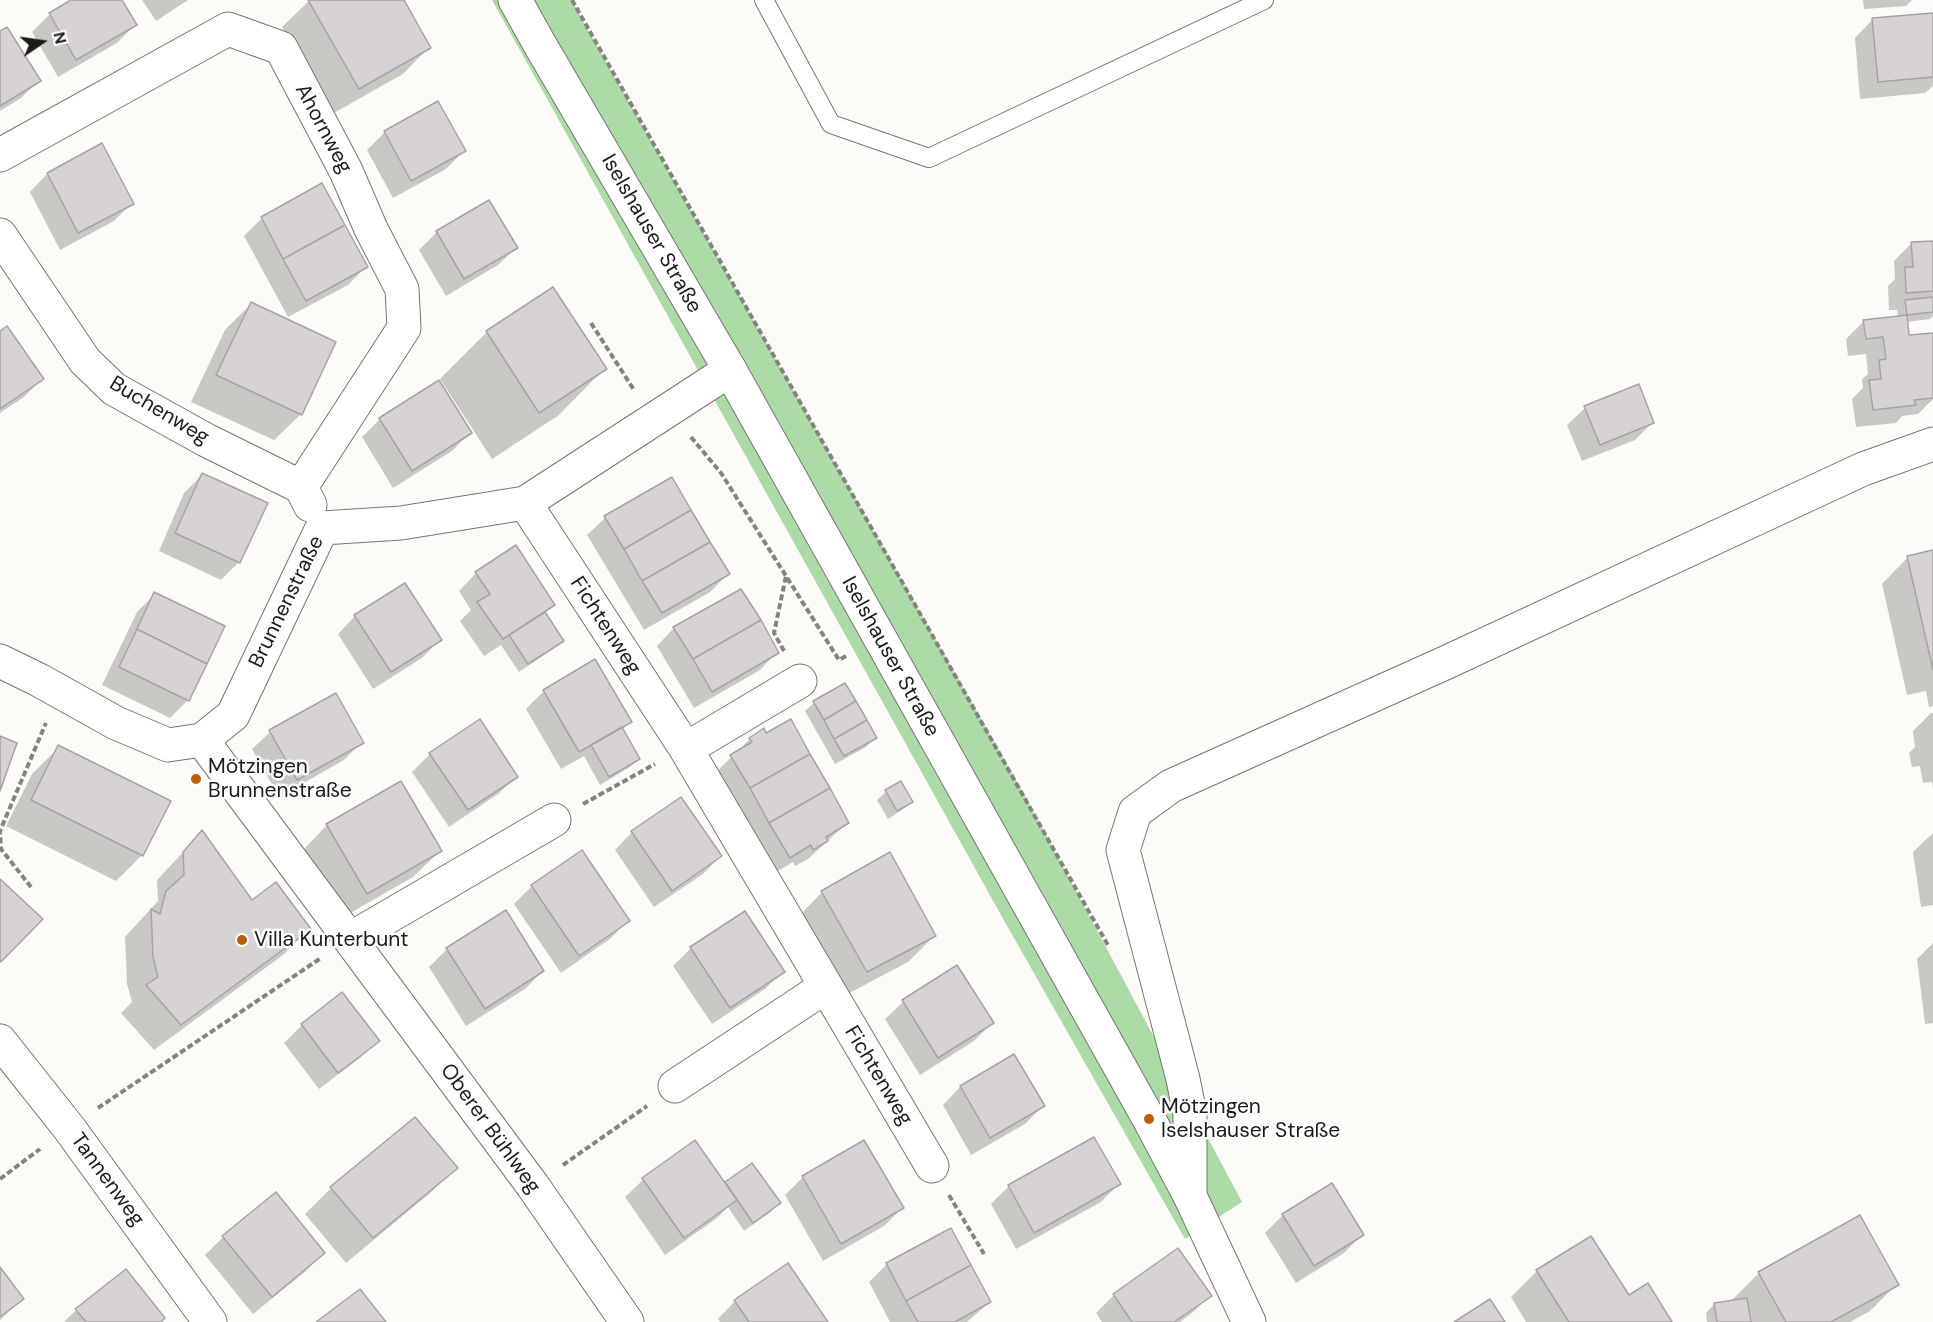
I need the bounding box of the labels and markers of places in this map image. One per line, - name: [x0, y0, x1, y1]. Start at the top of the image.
- place label: Mötzingen Brunnenstraße: [208, 754, 352, 804]
- marker: Mötzingen Brunnenstraße: [189, 772, 203, 786]
- place label: Villa Kunterbunt: [254, 927, 409, 953]
- marker: Villa Kunterbunt: [235, 933, 249, 947]
- place label: Mötzingen Iselshauser Straße: [1161, 1094, 1340, 1144]
- marker: Mötzingen Iselshauser Straße: [1142, 1112, 1156, 1126]

